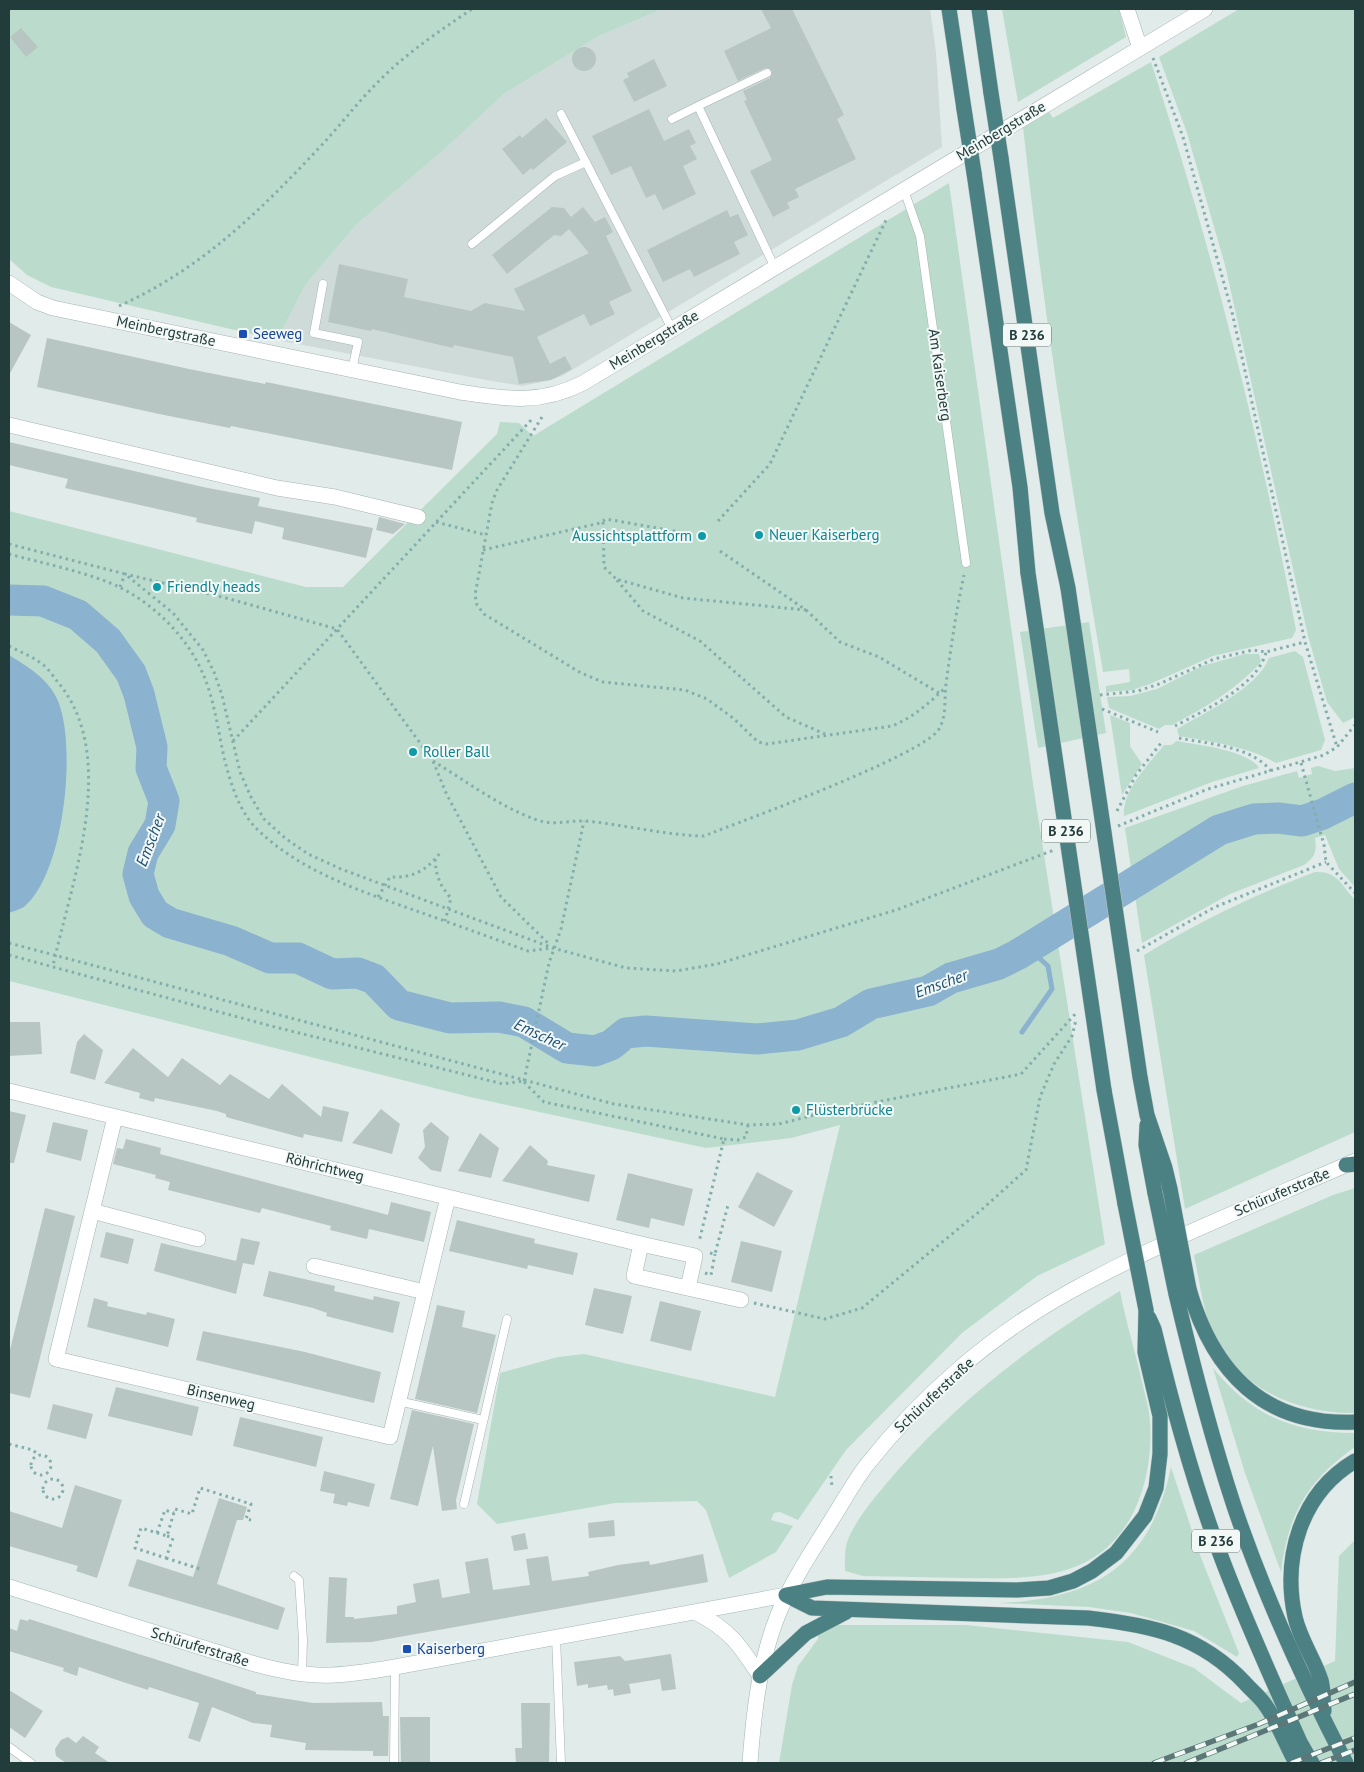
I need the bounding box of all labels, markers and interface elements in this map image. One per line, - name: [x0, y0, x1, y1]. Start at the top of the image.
- street label: Meinbergstraße: [953, 96, 1049, 165]
- street label: Meinbergstraße: [606, 305, 702, 374]
- street label: Meinbergstraße: [115, 311, 217, 350]
- place label: Seeweg: [253, 324, 302, 343]
- road number: B 236: [1003, 324, 1051, 346]
- marker: Seeweg: [237, 328, 249, 340]
- street label: Am Kaiserberg: [925, 328, 956, 422]
- place label: Neuer Kaiserberg: [769, 525, 880, 544]
- place label: Aussichtsplattform: [572, 526, 692, 545]
- marker: Neuer Kaiserberg: [753, 529, 765, 541]
- marker: Aussichtsplattform: [696, 530, 708, 542]
- place label: Friendly heads: [167, 577, 260, 596]
- marker: Friendly heads: [151, 581, 163, 593]
- place label: Roller Ball: [423, 742, 490, 761]
- marker: Roller Ball: [407, 746, 419, 758]
- water label: Emscher: [131, 809, 170, 869]
- road number: B 236: [1042, 819, 1090, 842]
- water label: Emscher: [912, 964, 972, 1002]
- water label: Emscher: [511, 1013, 571, 1055]
- place label: Flüsterbrücke: [806, 1100, 893, 1119]
- marker: Flüsterbrücke: [790, 1104, 802, 1116]
- street label: Röhrichtweg: [284, 1148, 366, 1185]
- street label: Schüruferstraße: [1231, 1163, 1332, 1220]
- street label: Schüruferstraße: [890, 1353, 977, 1436]
- street label: Binsenweg: [185, 1379, 257, 1414]
- road number: B 236: [1192, 1530, 1240, 1552]
- street label: Schüruferstraße: [149, 1623, 252, 1671]
- place label: Kaiserberg: [417, 1639, 485, 1658]
- marker: Kaiserberg: [401, 1643, 413, 1655]

